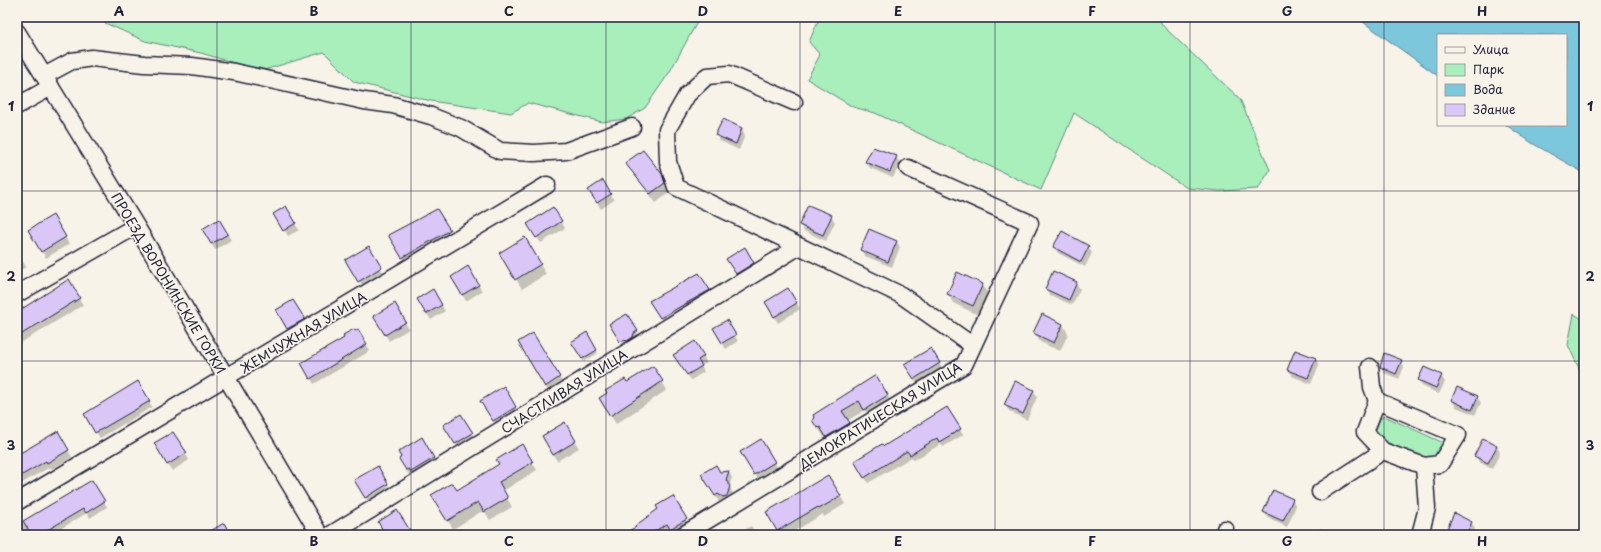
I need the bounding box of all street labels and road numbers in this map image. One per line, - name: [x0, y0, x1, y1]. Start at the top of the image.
- street label: ПРОЕЗД ВОРОНИНСКИЕ ГОРКИ: [107, 189, 231, 377]
- street label: ЖЕМЧУЖНАЯ УЛИЦА: [236, 287, 370, 377]
- street label: СЧАСТЛИВАЯ УЛИЦА: [497, 344, 631, 438]
- street label: ДЕМОКРАТИЧЕСКАЯ УЛИЦА: [794, 357, 965, 474]

